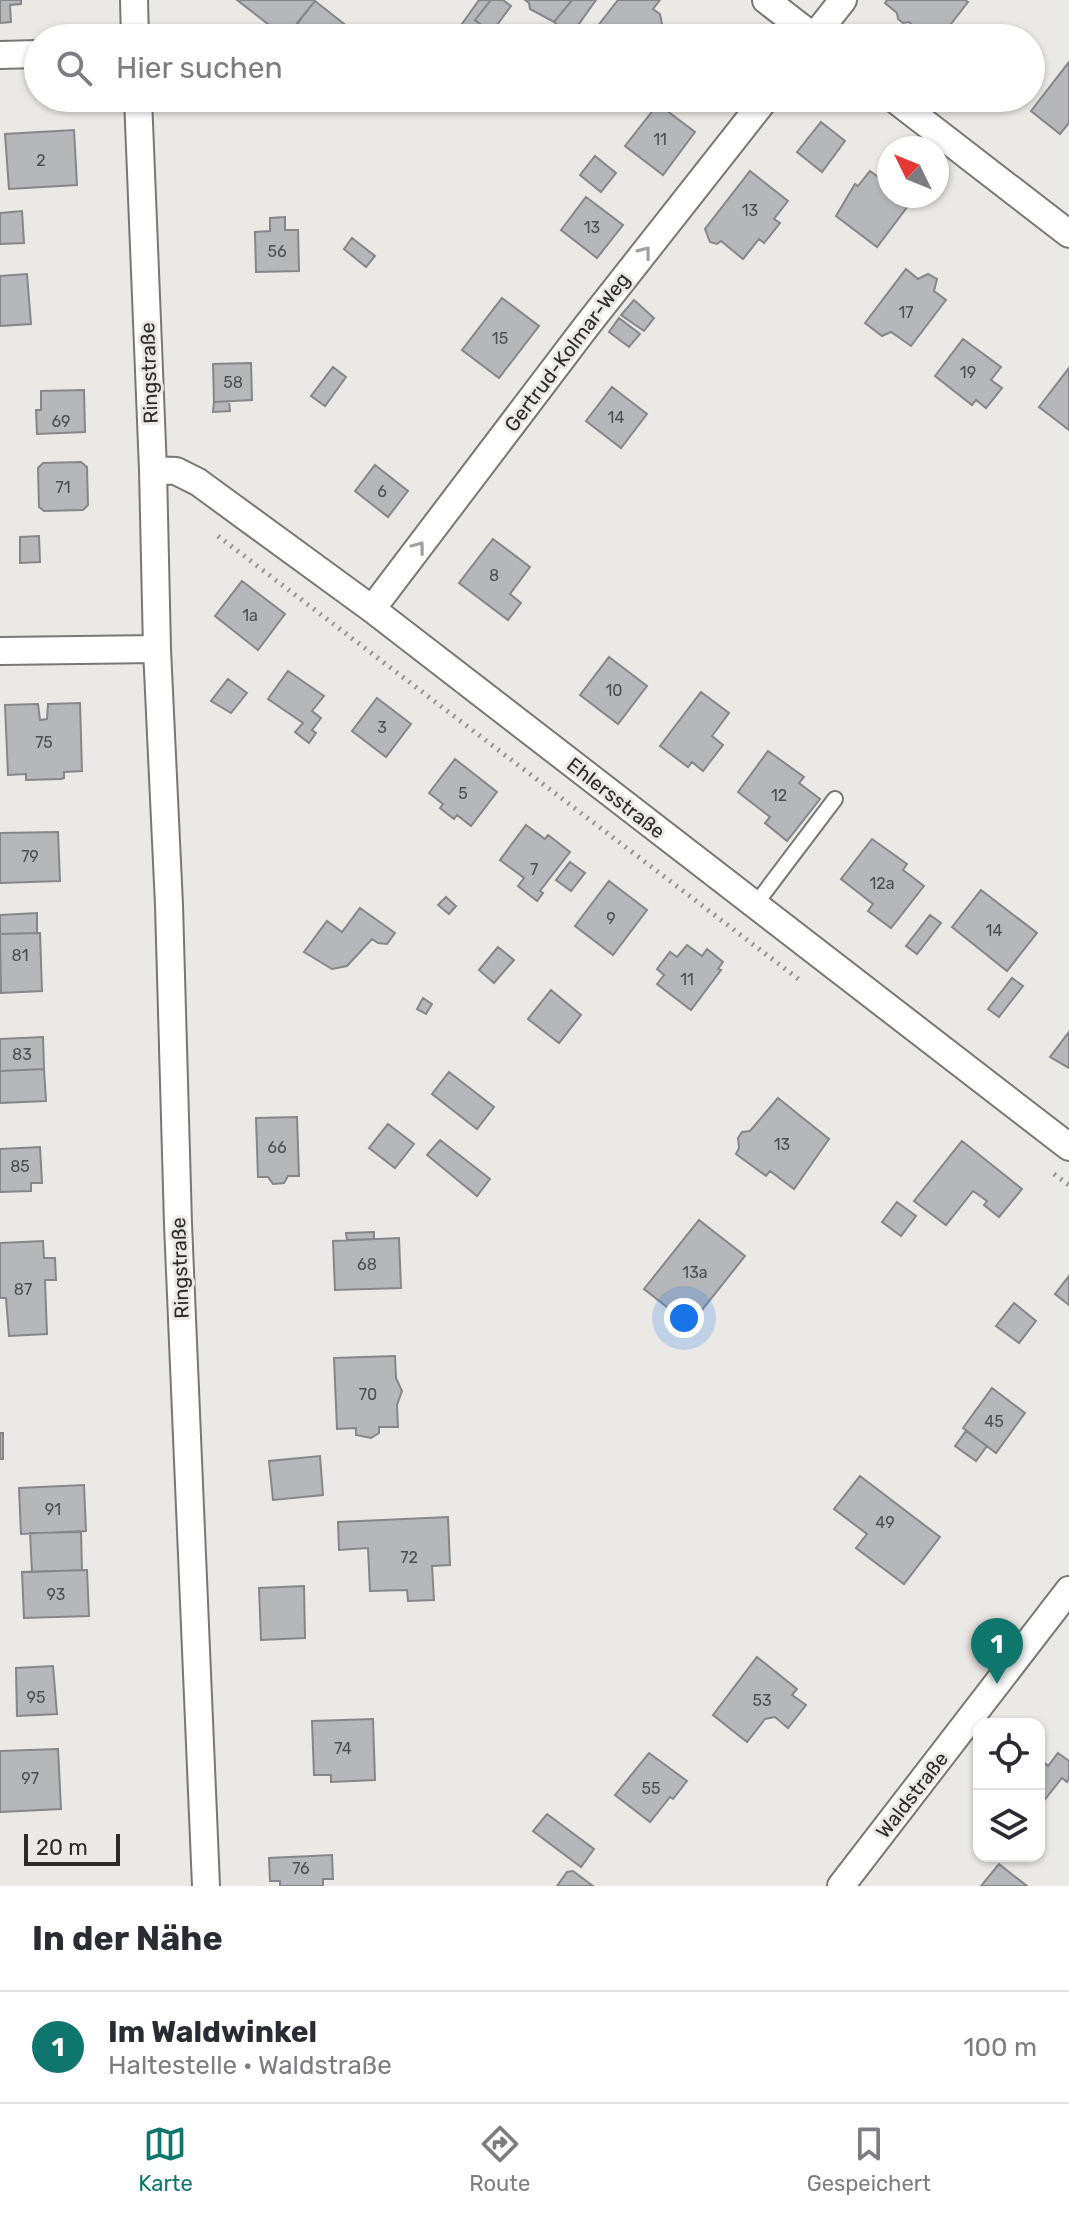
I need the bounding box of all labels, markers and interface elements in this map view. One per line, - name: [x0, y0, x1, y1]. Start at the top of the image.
- search box: [24, 24, 1045, 112]
- icon: search: [52, 46, 96, 90]
- text: Hier suchen: [116, 50, 283, 86]
- house number: 11: [653, 130, 667, 149]
- north arrow: [877, 136, 949, 208]
- house number: 2: [36, 151, 46, 170]
- house number: 13: [742, 201, 758, 220]
- house number: 13: [584, 218, 600, 237]
- house number: 56: [267, 242, 287, 261]
- one-way arrow: [635, 246, 649, 261]
- street label: Gertrud-Kolmar-Weg: [499, 268, 635, 436]
- house number: 17: [898, 303, 914, 322]
- street label: Ringstraße: [135, 322, 163, 424]
- house number: 15: [492, 329, 508, 348]
- house number: 19: [960, 363, 976, 382]
- house number: 58: [223, 373, 243, 392]
- house number: 14: [608, 408, 624, 427]
- house number: 69: [51, 412, 71, 431]
- house number: 71: [55, 478, 71, 497]
- house number: 6: [377, 482, 387, 501]
- one-way arrow: [409, 541, 423, 556]
- house number: 8: [489, 566, 499, 585]
- house number: 1a: [242, 606, 258, 625]
- house number: 10: [605, 681, 623, 700]
- house number: 3: [377, 718, 387, 737]
- house number: 75: [35, 733, 53, 752]
- street label: Ehlersstraße: [562, 752, 670, 844]
- house number: 5: [458, 784, 468, 803]
- house number: 12: [771, 786, 787, 805]
- house number: 79: [21, 847, 39, 866]
- house number: 7: [530, 860, 538, 879]
- house number: 12a: [869, 874, 895, 893]
- house number: 9: [606, 909, 616, 928]
- house number: 14: [986, 921, 1002, 940]
- house number: 81: [11, 946, 29, 965]
- house number: 11: [680, 970, 694, 989]
- house number: 83: [12, 1045, 32, 1064]
- house number: 13: [774, 1135, 790, 1154]
- house number: 66: [267, 1138, 287, 1157]
- house number: 85: [10, 1157, 30, 1176]
- street label: Ringstraße: [166, 1217, 194, 1319]
- house number: 68: [357, 1255, 377, 1274]
- house number: 13a: [682, 1263, 708, 1282]
- house number: 87: [14, 1280, 32, 1299]
- your location: [664, 1298, 704, 1338]
- house number: 70: [359, 1385, 377, 1404]
- house number: 45: [984, 1412, 1004, 1431]
- house number: 91: [45, 1500, 61, 1519]
- house number: 49: [875, 1513, 895, 1532]
- house number: 72: [400, 1548, 418, 1567]
- house number: 93: [47, 1585, 65, 1604]
- pin: 1: [971, 1618, 1023, 1684]
- house number: 95: [27, 1688, 46, 1707]
- house number: 53: [752, 1691, 772, 1710]
- map controls: [973, 1718, 1045, 1862]
- button: locate: [973, 1718, 1045, 1790]
- house number: 74: [334, 1739, 352, 1758]
- street label: Waldstraße: [871, 1747, 953, 1843]
- house number: 97: [21, 1769, 39, 1788]
- house number: 55: [641, 1779, 661, 1798]
- button: layers: [973, 1790, 1045, 1862]
- scale bar: [24, 1830, 120, 1866]
- text: 20 m: [36, 1834, 88, 1861]
- house number: 76: [292, 1859, 310, 1878]
- text: In der Nähe: [32, 1918, 223, 1959]
- text: Im Waldwinkel: [108, 2014, 317, 2050]
- text: 1: [52, 2032, 64, 2063]
- text: 100 m: [963, 2032, 1037, 2063]
- text: Haltestelle · Waldstraße: [108, 2050, 392, 2081]
- tab: Karte: [138, 2122, 193, 2197]
- tab: Route: [469, 2122, 530, 2197]
- tab: Gespeichert: [807, 2122, 931, 2197]

